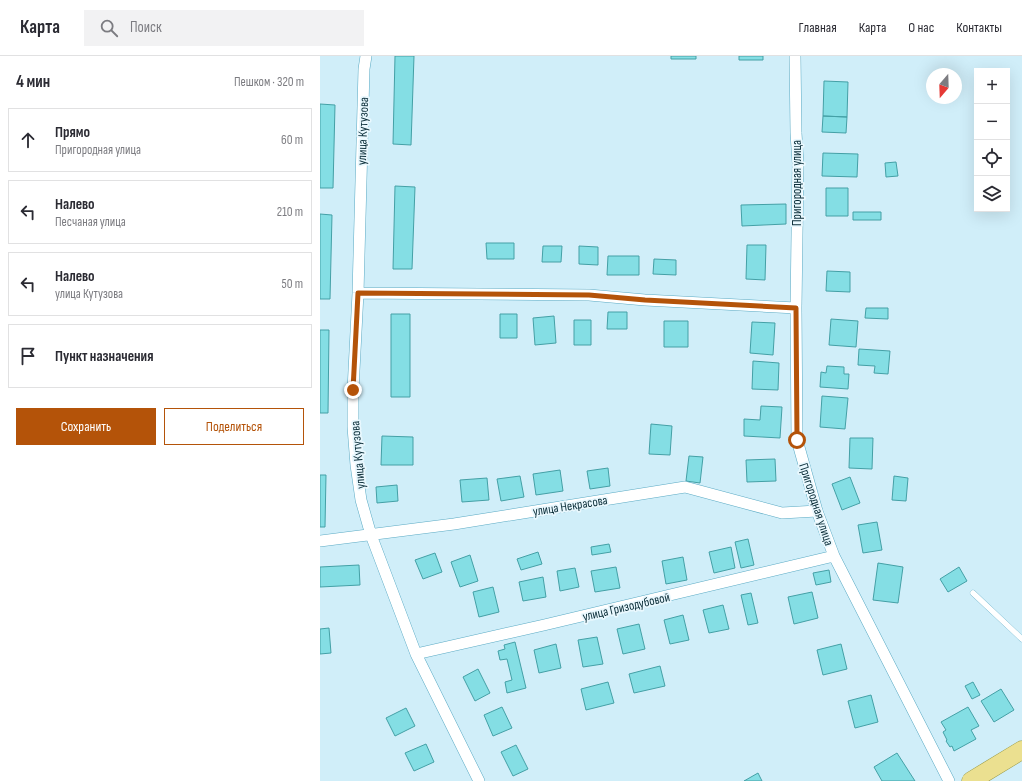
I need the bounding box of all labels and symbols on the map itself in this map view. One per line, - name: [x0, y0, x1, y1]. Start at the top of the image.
- north arrow: [926, 68, 962, 104]
- street label: улица Кутузова: [354, 97, 372, 165]
- street label: Пригородная улица: [789, 140, 805, 226]
- route end: [344, 381, 362, 399]
- street label: улица Кутузова: [347, 420, 369, 490]
- route start: [788, 431, 806, 449]
- street label: Пригородная улица: [795, 461, 837, 548]
- street label: улица Некрасова: [532, 492, 609, 520]
- street label: улица Гризодубовой: [581, 589, 672, 625]

